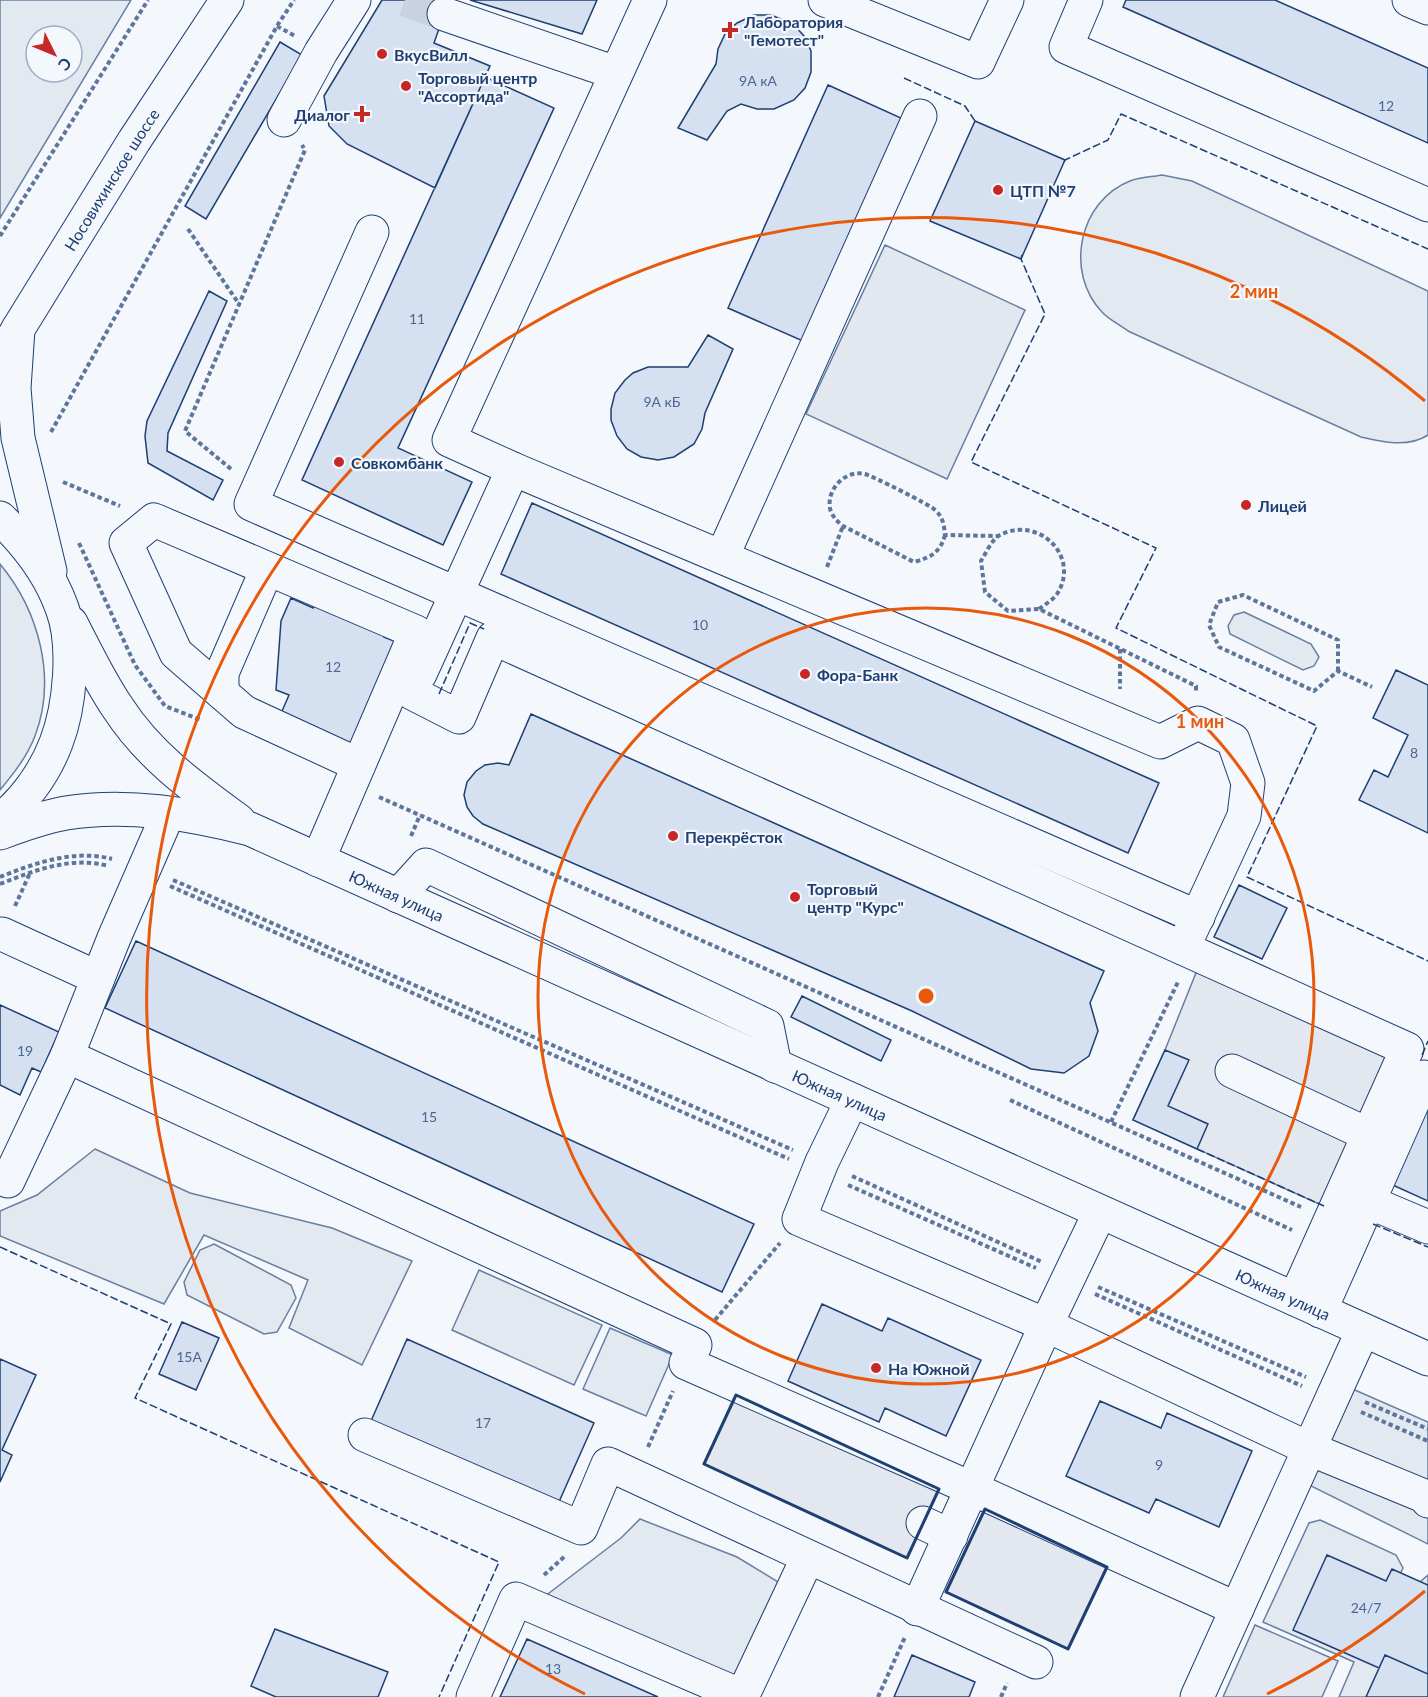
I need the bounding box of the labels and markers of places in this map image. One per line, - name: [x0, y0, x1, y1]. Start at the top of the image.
- place label: Лаборатория "Гемотест": [743, 12, 843, 49]
- marker: Лаборатория "Гемотест": [721, 21, 739, 39]
- place label: ВкусВилл: [394, 45, 468, 64]
- marker: ВкусВилл: [375, 47, 389, 61]
- place label: Торговый центр "Ассортида": [418, 68, 537, 105]
- marker: Торговый центр "Ассортида": [399, 79, 413, 93]
- place label: Диалог: [294, 105, 350, 124]
- marker: Диалог: [355, 107, 369, 121]
- place label: ЦТП №7: [1010, 181, 1076, 200]
- marker: ЦТП №7: [991, 183, 1005, 197]
- place label: Совкомбанк: [351, 453, 443, 472]
- marker: Совкомбанк: [332, 455, 346, 469]
- place label: Лицей: [1257, 496, 1307, 515]
- marker: Лицей: [1239, 498, 1253, 512]
- place label: Фора-Банк: [817, 665, 898, 684]
- marker: Фора-Банк: [798, 667, 812, 681]
- place label: Перекрёсток: [685, 827, 783, 846]
- marker: Перекрёсток: [666, 829, 680, 843]
- place label: Торговый центр "Курс": [807, 879, 904, 916]
- marker: Торговый центр "Курс": [788, 890, 802, 904]
- centre of rings: [916, 986, 936, 1006]
- place label: На Южной: [888, 1359, 970, 1378]
- marker: На Южной: [869, 1361, 883, 1375]

